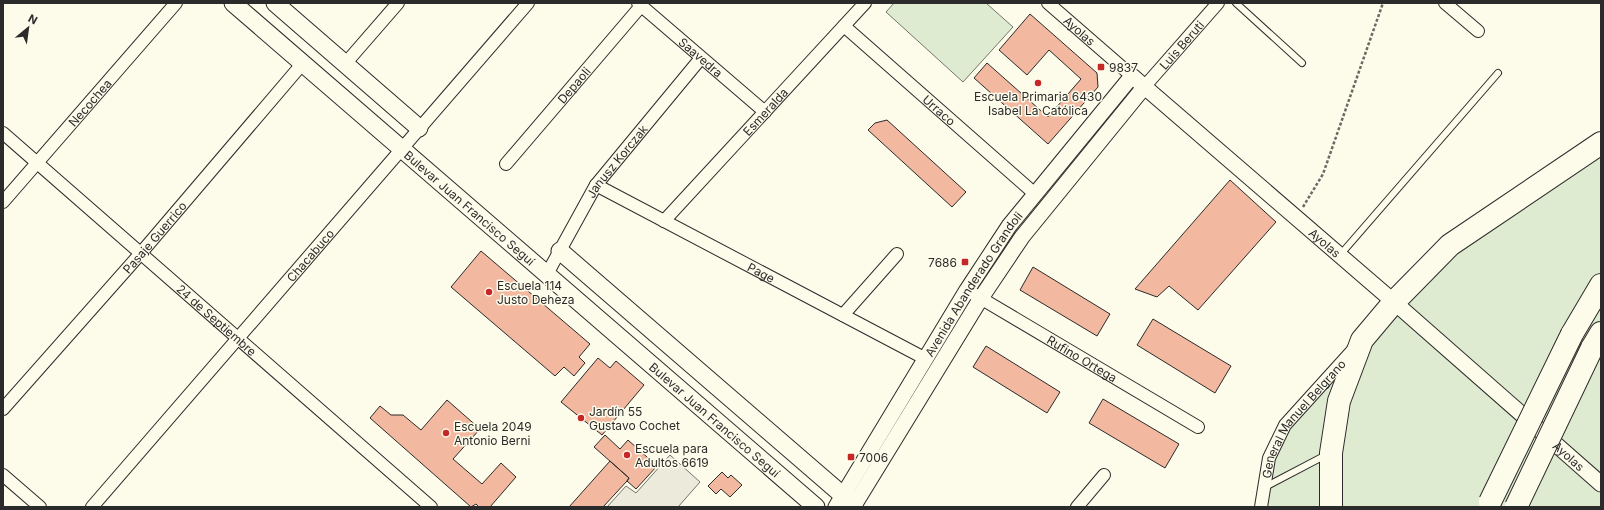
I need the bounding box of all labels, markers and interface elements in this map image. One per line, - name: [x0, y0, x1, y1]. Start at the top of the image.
- north arrow: [8, 8, 48, 48]
- text: N: [26, 11, 40, 27]
- street label: Ayolas: [1061, 13, 1099, 48]
- street label: Luis Beruti: [1156, 17, 1207, 72]
- street label: Saavedra: [676, 34, 726, 80]
- place label: 9837: [1109, 60, 1138, 75]
- marker: 9837: [1096, 62, 1106, 72]
- street label: Depaoli: [554, 64, 593, 106]
- street label: Necochea: [65, 76, 114, 129]
- marker: Escuela Primaria 6430 Isabel La Católica: [1033, 78, 1043, 88]
- street label: Esmeralda: [739, 85, 791, 138]
- place label: Escuela Primaria 6430 Isabel La Católica: [974, 89, 1102, 118]
- street label: Urraco: [920, 91, 959, 128]
- street label: Janusz Korczak: [583, 121, 651, 201]
- street label: Bulevar Juan Francisco Seguí: [401, 147, 538, 268]
- street label: Pasaje Guerrico: [119, 198, 189, 276]
- street label: Avenida Abanderado Grandoli: [921, 208, 1025, 359]
- street label: Ayolas: [1306, 225, 1344, 260]
- street label: Chacabuco: [283, 226, 337, 285]
- place label: 7686: [928, 255, 957, 270]
- marker: 7686: [960, 257, 970, 267]
- street label: Page: [745, 259, 778, 286]
- place label: Escuela 114 Justo Deheza: [497, 278, 575, 307]
- street label: 24 de Septiembre: [174, 281, 260, 359]
- marker: Escuela 114 Justo Deheza: [484, 287, 494, 297]
- street label: Rufino Ortega: [1045, 332, 1120, 385]
- street label: General Manuel Belgrano: [1258, 356, 1349, 479]
- street label: Bulevar Juan Francisco Seguí: [646, 359, 783, 480]
- place label: Jardín 55 Gustavo Cochet: [589, 404, 680, 433]
- marker: Jardín 55 Gustavo Cochet: [576, 413, 586, 423]
- place label: Escuela 2049 Antonio Berni: [454, 419, 532, 448]
- marker: Escuela 2049 Antonio Berni: [441, 428, 451, 438]
- street label: Ayolas: [1550, 438, 1588, 474]
- place label: Escuela para Adultos 6619: [635, 441, 709, 470]
- marker: Escuela para Adultos 6619: [622, 450, 632, 460]
- place label: 7006: [859, 450, 888, 465]
- marker: 7006: [846, 452, 856, 462]

